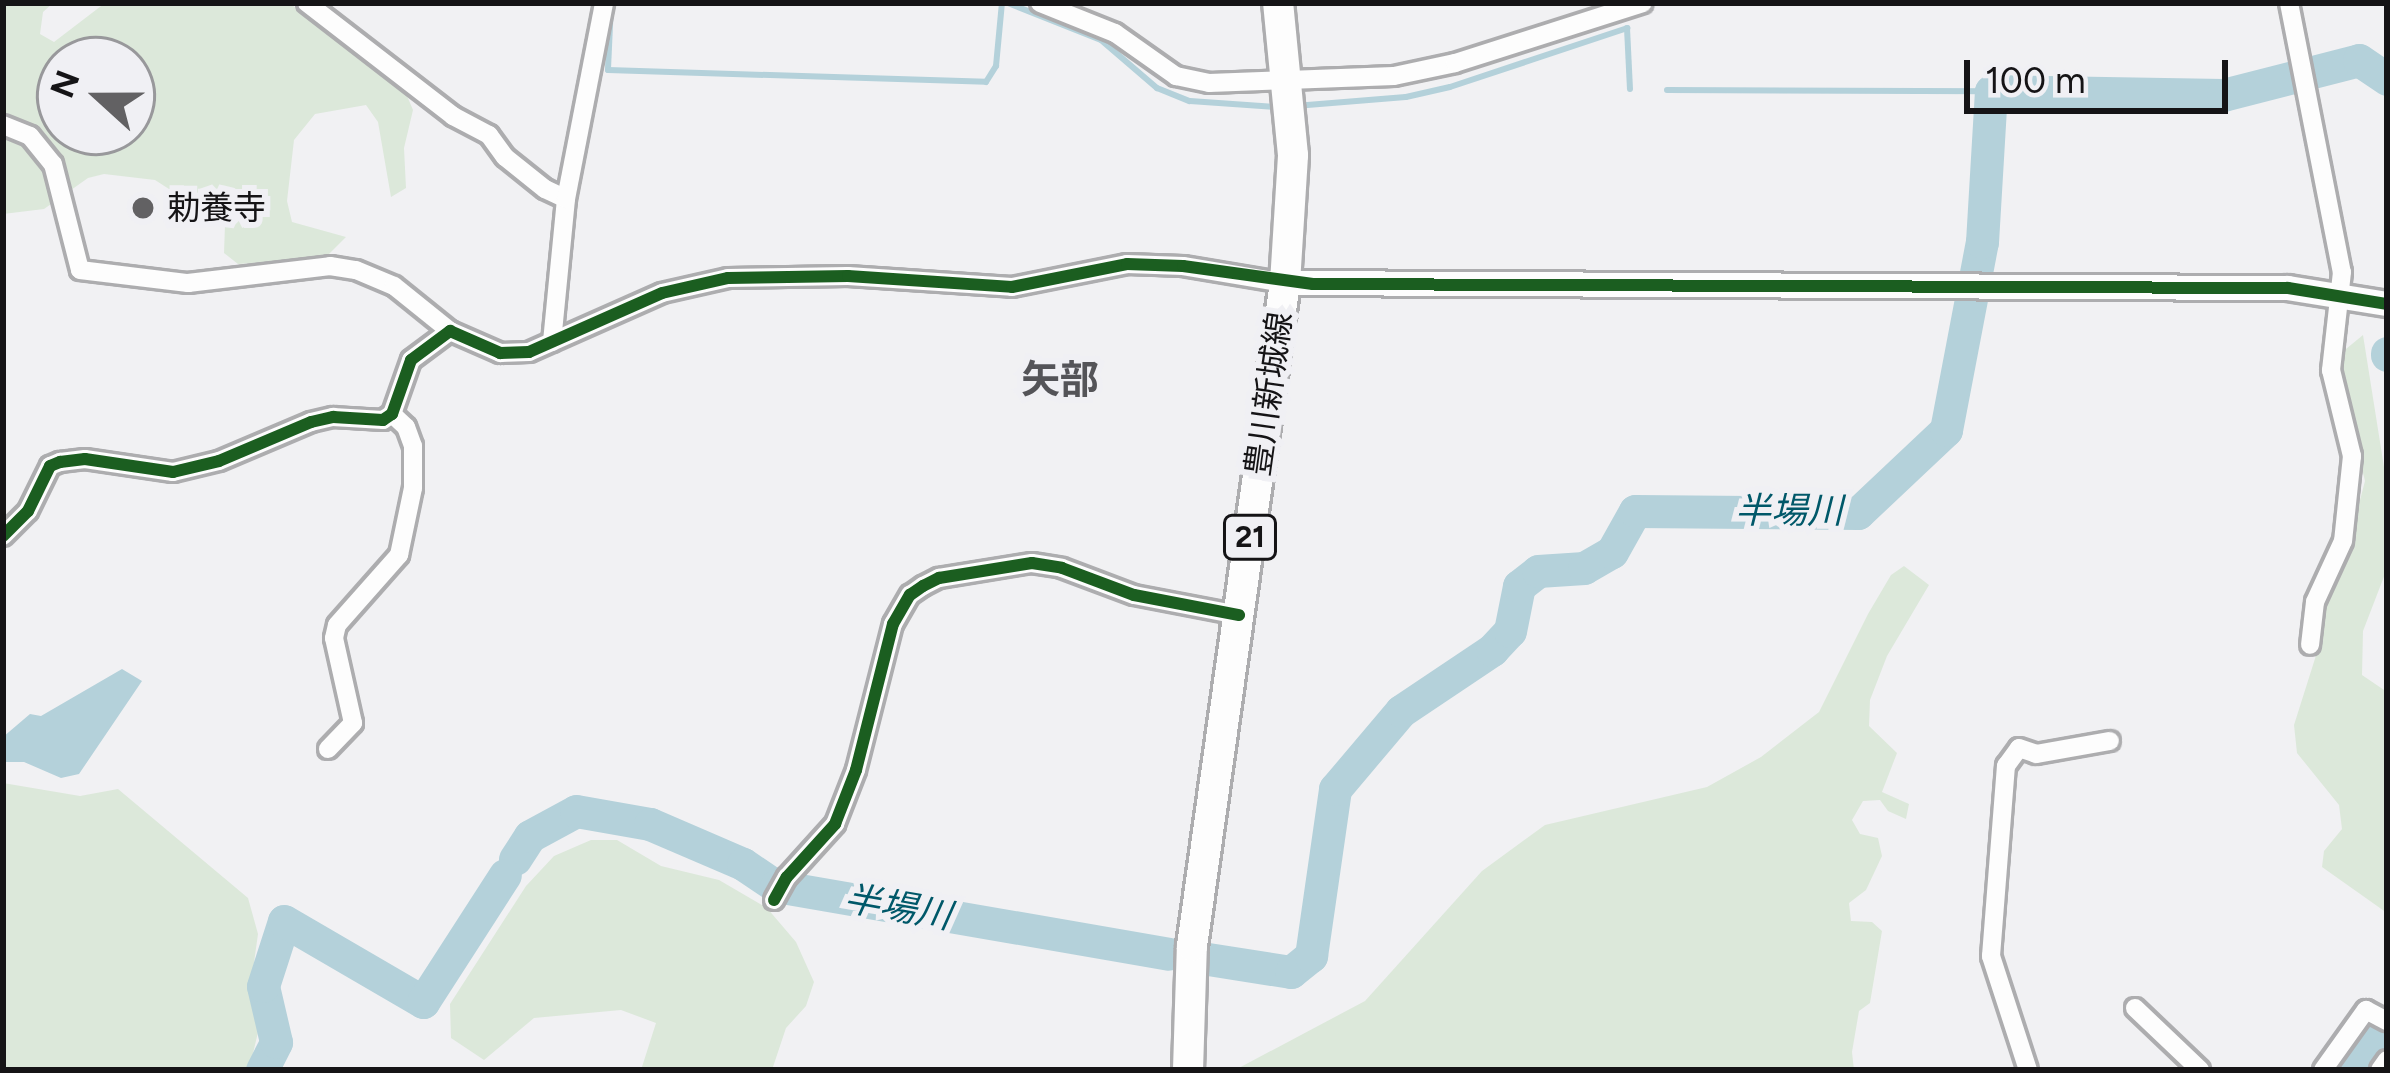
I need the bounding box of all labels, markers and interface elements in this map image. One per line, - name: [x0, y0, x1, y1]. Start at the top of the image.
- north arrow: [36, 36, 156, 156]
- scale bar: [1970, 36, 2234, 110]
- text: 100 m: [1985, 59, 2086, 102]
- text: N: [42, 65, 87, 103]
- place label: 勅養寺: [167, 188, 266, 228]
- marker: 勅養寺: [130, 195, 156, 221]
- street label: 豊川新城線: [1238, 310, 1300, 478]
- district label: 矢部: [1021, 357, 1099, 403]
- water label: 半場川: [1735, 489, 1843, 533]
- road number: 21: [1220, 513, 1280, 561]
- water label: 半場川: [841, 876, 955, 938]

